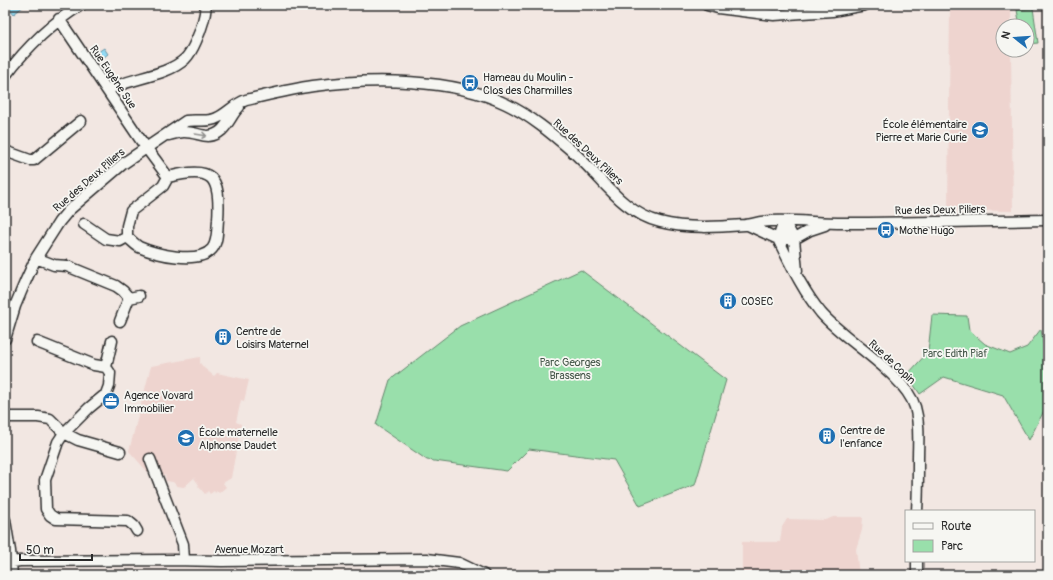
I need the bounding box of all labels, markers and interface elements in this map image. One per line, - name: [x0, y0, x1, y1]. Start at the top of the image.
- north arrow: [995, 18, 1035, 58]
- text: N: [999, 29, 1013, 41]
- street label: Rue Eugène Sue: [87, 43, 139, 112]
- place label: Hameau du Moulin - Clos des Charmilles: [483, 71, 574, 97]
- bus stop icon: Hameau du Moulin - Clos des Charmilles: [460, 73, 480, 93]
- street label: Rue des Deux Piliers: [550, 116, 626, 188]
- place label: École élémentaire Pierre et Marie Curie: [876, 118, 968, 144]
- school or university icon: École élémentaire Pierre et Marie Curie: [970, 120, 990, 140]
- one-way arrow: [194, 131, 207, 139]
- street label: Rue des Deux Piliers: [51, 145, 127, 215]
- street label: Rue des Deux Piliers: [895, 203, 985, 217]
- bus stop icon: Mothe Hugo: [876, 220, 896, 240]
- place label: Mothe Hugo: [899, 224, 954, 237]
- building icon: COSEC: [718, 291, 738, 311]
- place label: COSEC: [741, 295, 773, 308]
- place label: Centre de Loisirs Maternel: [236, 325, 309, 351]
- building icon: Centre de Loisirs Maternel: [213, 327, 233, 347]
- street label: Rue de Copin: [866, 337, 918, 387]
- park label: Parc Edith Piaf: [922, 347, 988, 360]
- park label: Parc Georges Brassens: [539, 356, 601, 382]
- place label: Agence Vovard Immobilier: [124, 389, 193, 415]
- office icon: Agence Vovard Immobilier: [101, 391, 121, 411]
- place label: Centre de l'enfance: [840, 424, 886, 450]
- place label: École maternelle Alphonse Daudet: [199, 426, 278, 452]
- building icon: Centre de l'enfance: [817, 426, 837, 446]
- school or university icon: École maternelle Alphonse Daudet: [176, 428, 196, 448]
- legend: [905, 510, 1035, 562]
- text: Route: [941, 519, 971, 534]
- scale bar: [20, 536, 92, 562]
- text: Parc: [941, 539, 963, 554]
- text: 50 m: [26, 543, 54, 558]
- street label: Avenue Mozart: [214, 543, 284, 556]

